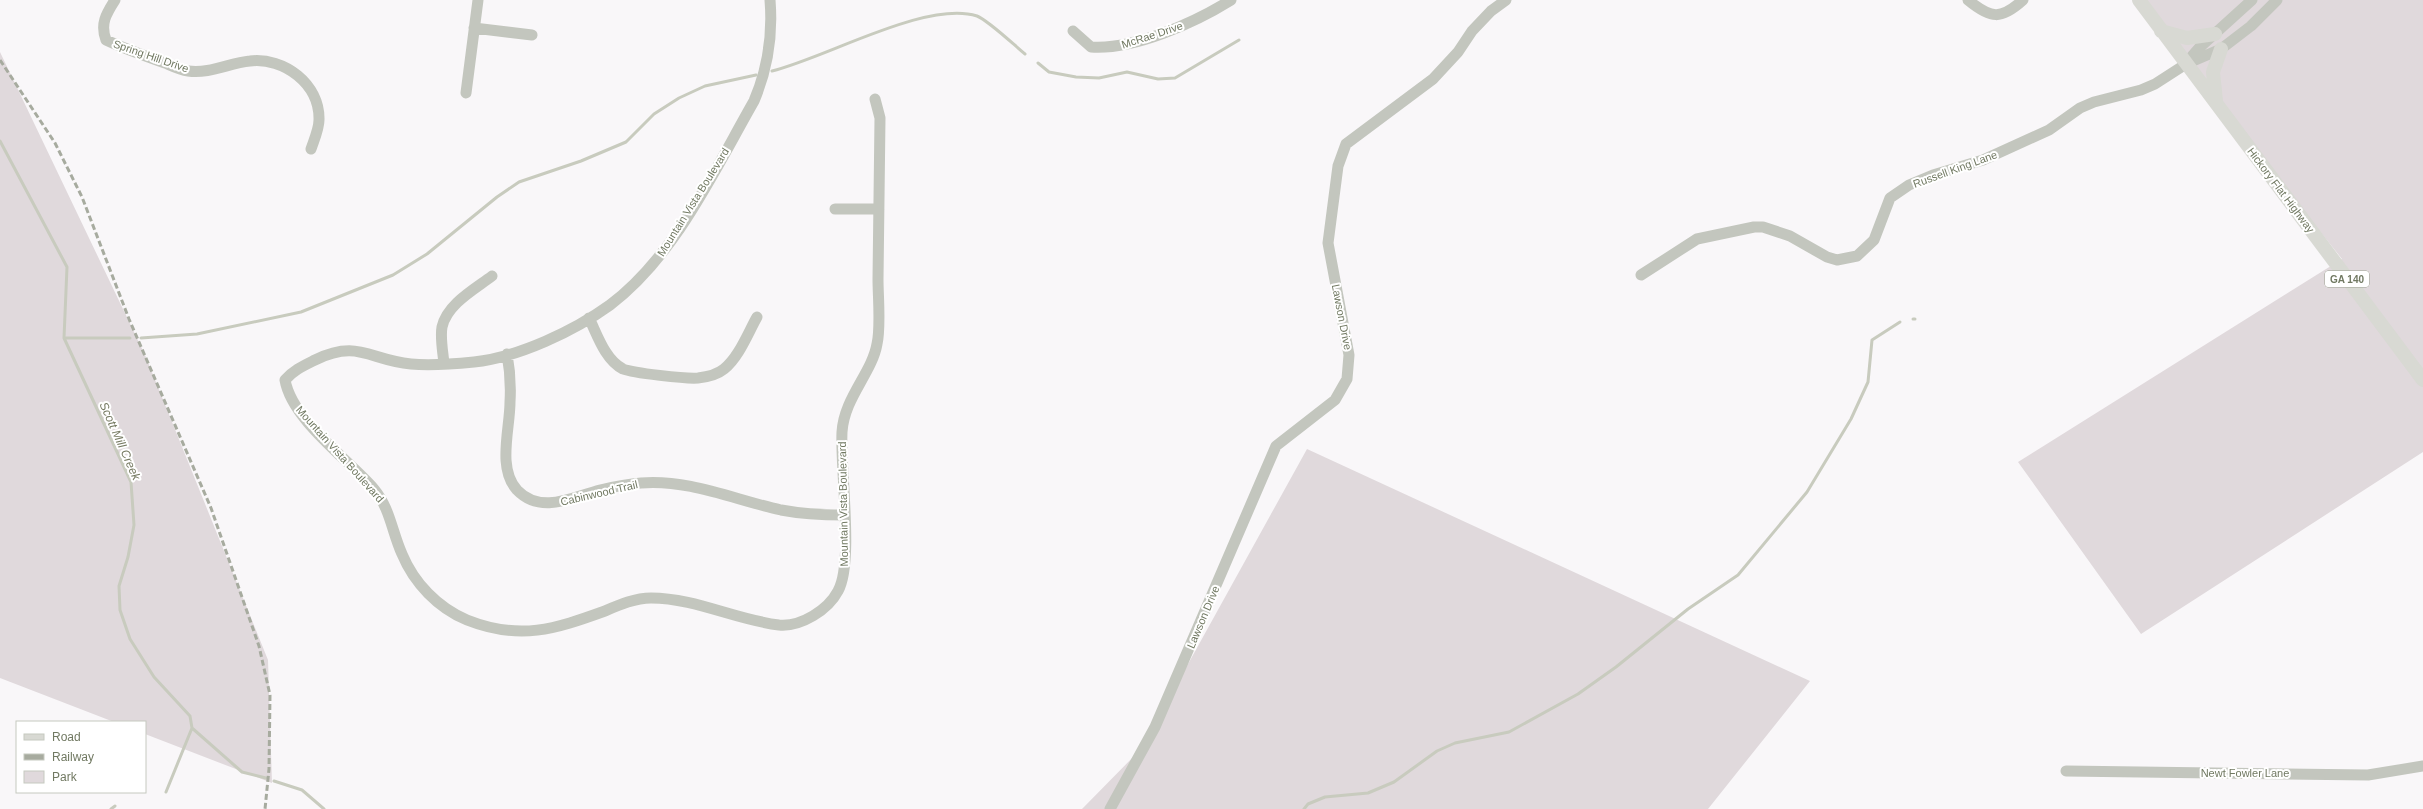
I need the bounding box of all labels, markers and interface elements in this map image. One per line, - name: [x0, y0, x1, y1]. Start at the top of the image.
- street label: McRae Drive: [1120, 19, 1184, 51]
- street label: Spring Hill Drive: [112, 37, 190, 75]
- street label: Hickory Flat Highway: [2245, 145, 2317, 235]
- street label: Mountain Vista Boulevard: [655, 146, 731, 258]
- street label: Russell King Lane: [1911, 148, 1999, 190]
- road number: GA 140: [2325, 271, 2369, 287]
- street label: Lawson Drive: [1330, 283, 1354, 351]
- water label: Scott Mill Creek: [97, 400, 144, 483]
- street label: Mountain Vista Boulevard: [294, 403, 386, 505]
- street label: Mountain Vista Boulevard: [836, 441, 850, 567]
- street label: Cabinwood Trail: [559, 478, 639, 508]
- street label: Lawson Drive: [1184, 584, 1222, 650]
- legend: [16, 721, 146, 793]
- text: Road: [52, 730, 81, 744]
- text: Railway: [52, 750, 94, 764]
- street label: Newt Fowler Lane: [2201, 767, 2289, 779]
- text: Park: [52, 770, 78, 784]

